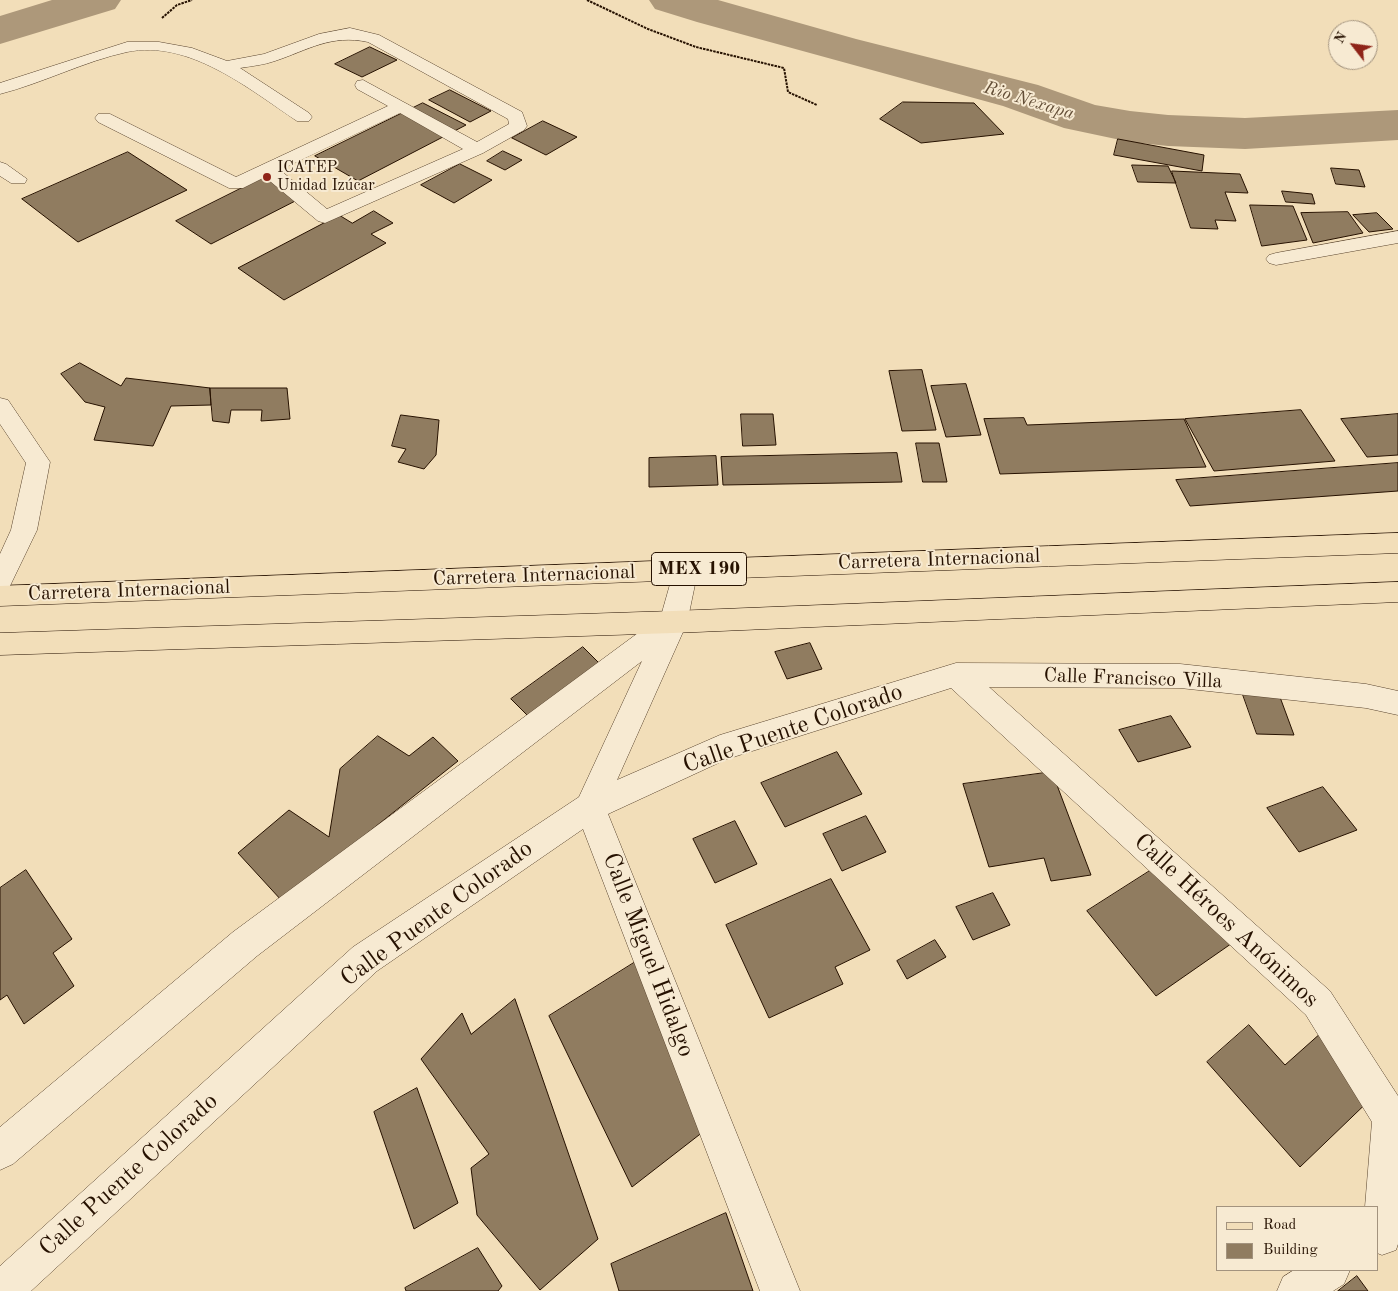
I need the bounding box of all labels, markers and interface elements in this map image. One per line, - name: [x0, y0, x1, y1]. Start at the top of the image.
- north arrow: [1328, 20, 1378, 70]
- text: N: [1332, 30, 1350, 46]
- water label: Rio Nexapa: [981, 77, 1077, 125]
- place label: ICATEP Unidad Izúcar: [277, 158, 375, 196]
- marker: ICATEP Unidad Izúcar: [261, 171, 273, 183]
- street label: Carretera Internacional: [837, 544, 1041, 576]
- road number: MEX 190: [652, 552, 746, 586]
- street label: Carretera Internacional: [432, 560, 636, 592]
- street label: Carretera Internacional: [27, 575, 231, 607]
- street label: Calle Francisco Villa: [1043, 664, 1223, 694]
- street label: Calle Puente Colorado: [679, 678, 907, 780]
- street label: Calle Héroes Anónimos: [1127, 828, 1325, 1014]
- street label: Calle Puente Colorado: [335, 835, 539, 993]
- street label: Calle Miguel Hidalgo: [596, 849, 700, 1061]
- street label: Calle Puente Colorado: [34, 1087, 224, 1263]
- legend: [1216, 1206, 1378, 1271]
- text: Road: [1263, 1218, 1296, 1233]
- text: Building: [1263, 1243, 1318, 1258]

